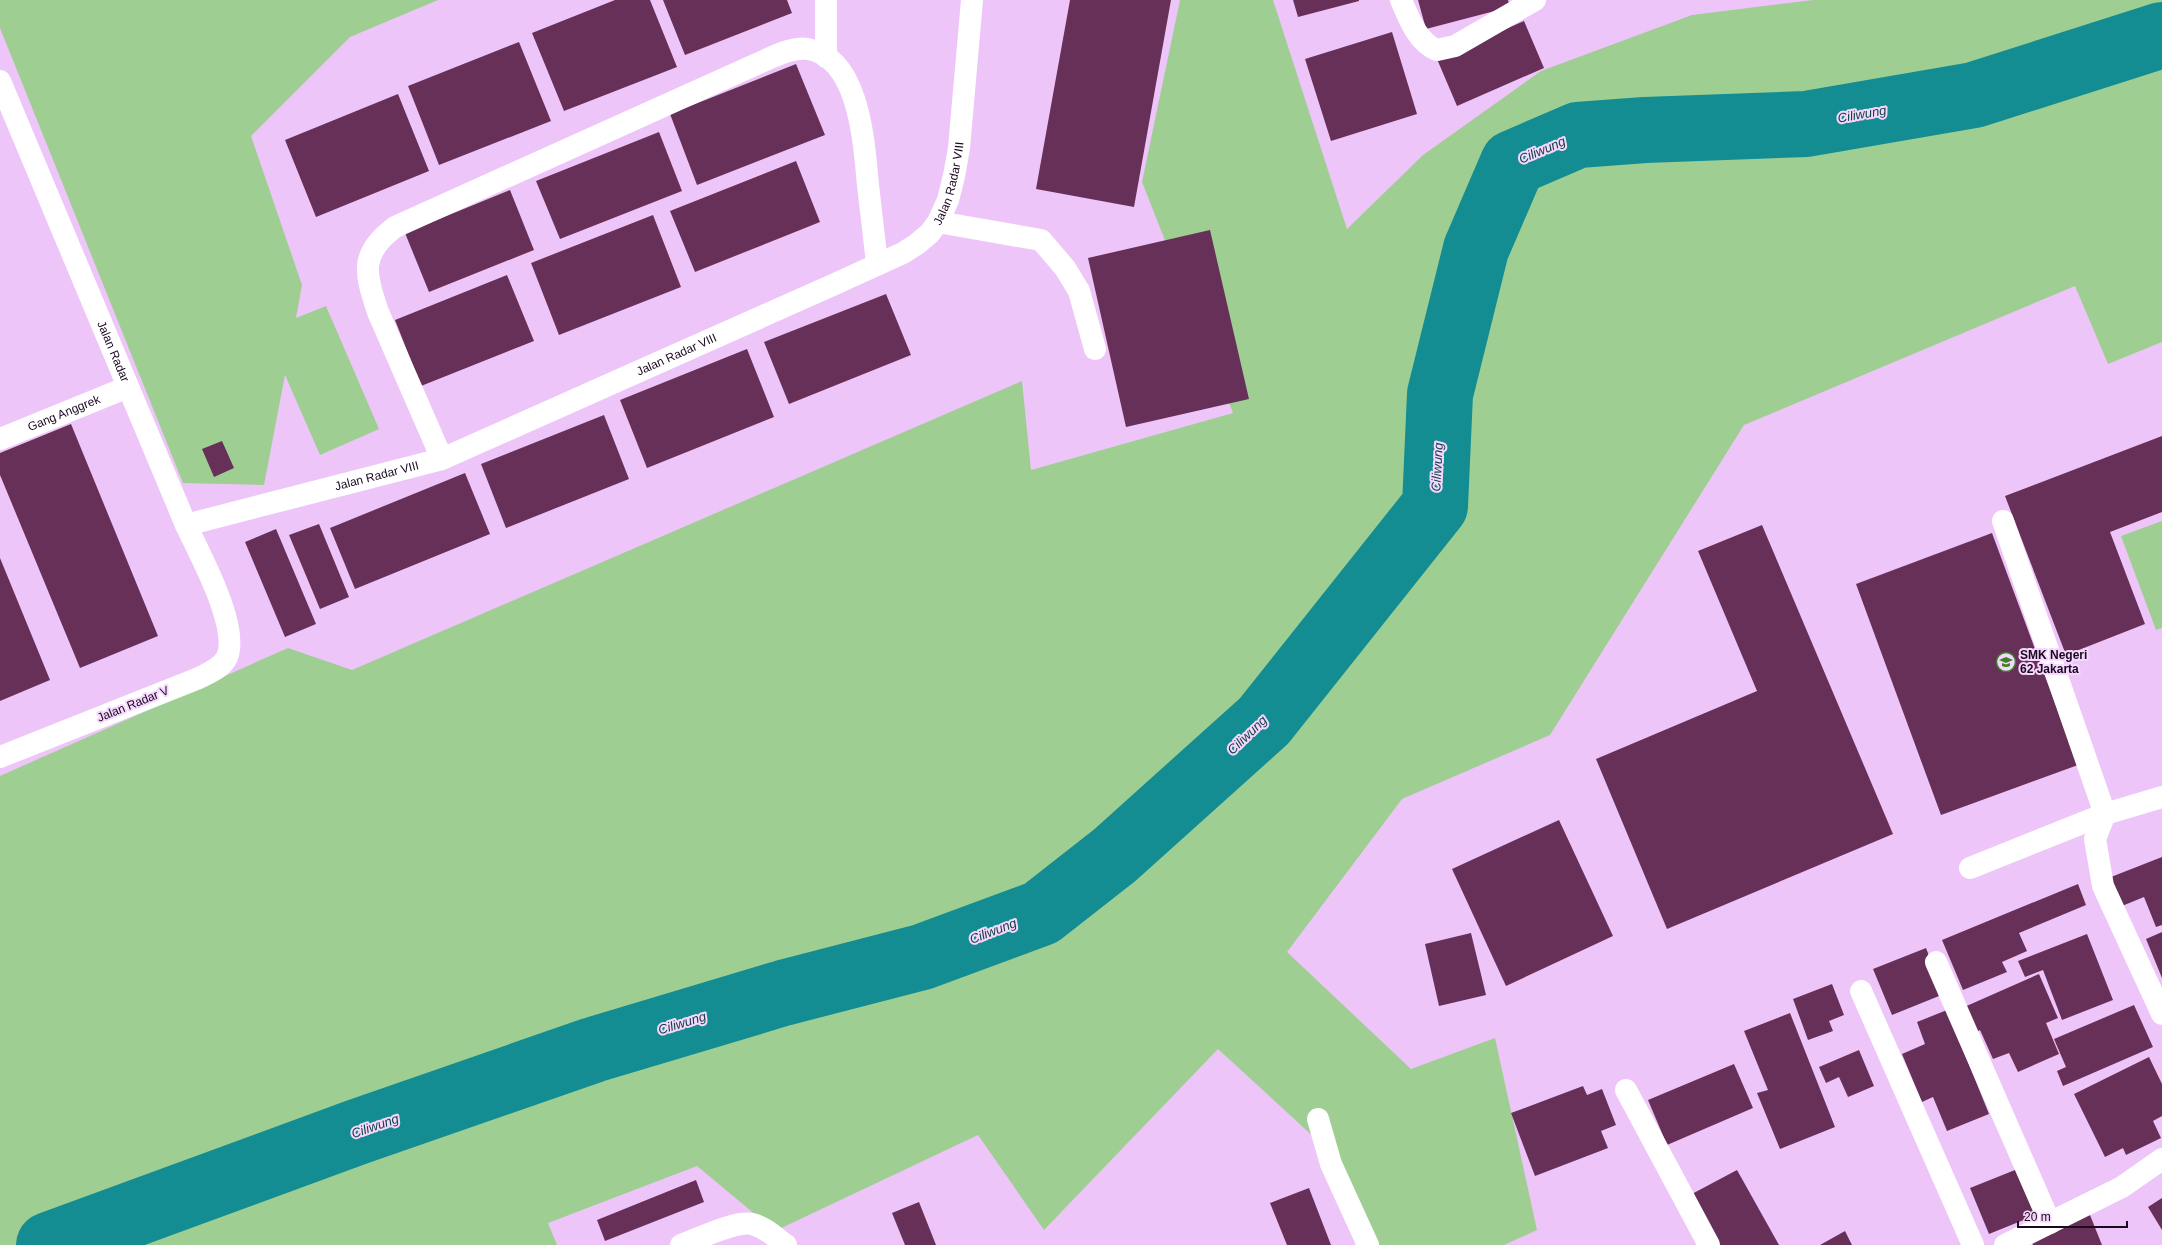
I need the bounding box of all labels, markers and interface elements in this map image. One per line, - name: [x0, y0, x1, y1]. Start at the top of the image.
- water label: Ciliwung: [1837, 102, 1888, 126]
- water label: Ciliwung: [1516, 133, 1568, 167]
- street label: Jalan Radar VIII: [931, 141, 967, 227]
- street label: Jalan Radar: [94, 319, 132, 384]
- street label: Jalan Radar VIII: [634, 331, 719, 379]
- street label: Gang Anggrek: [26, 392, 103, 434]
- water label: Ciliwung: [1428, 441, 1446, 492]
- street label: Jalan Radar VIII: [333, 458, 420, 493]
- place label: SMK Negeri 62 Jakarta: [2020, 648, 2087, 676]
- school or university icon: SMK Negeri 62 Jakarta: [1995, 651, 2017, 673]
- street label: Jalan Radar V: [95, 683, 171, 725]
- water label: Ciliwung: [1224, 712, 1270, 757]
- water label: Ciliwung: [967, 915, 1019, 947]
- water label: Ciliwung: [656, 1008, 708, 1037]
- water label: Ciliwung: [349, 1111, 401, 1141]
- scale bar: [2018, 1203, 2127, 1229]
- text: 20 m: [2024, 1210, 2051, 1224]

